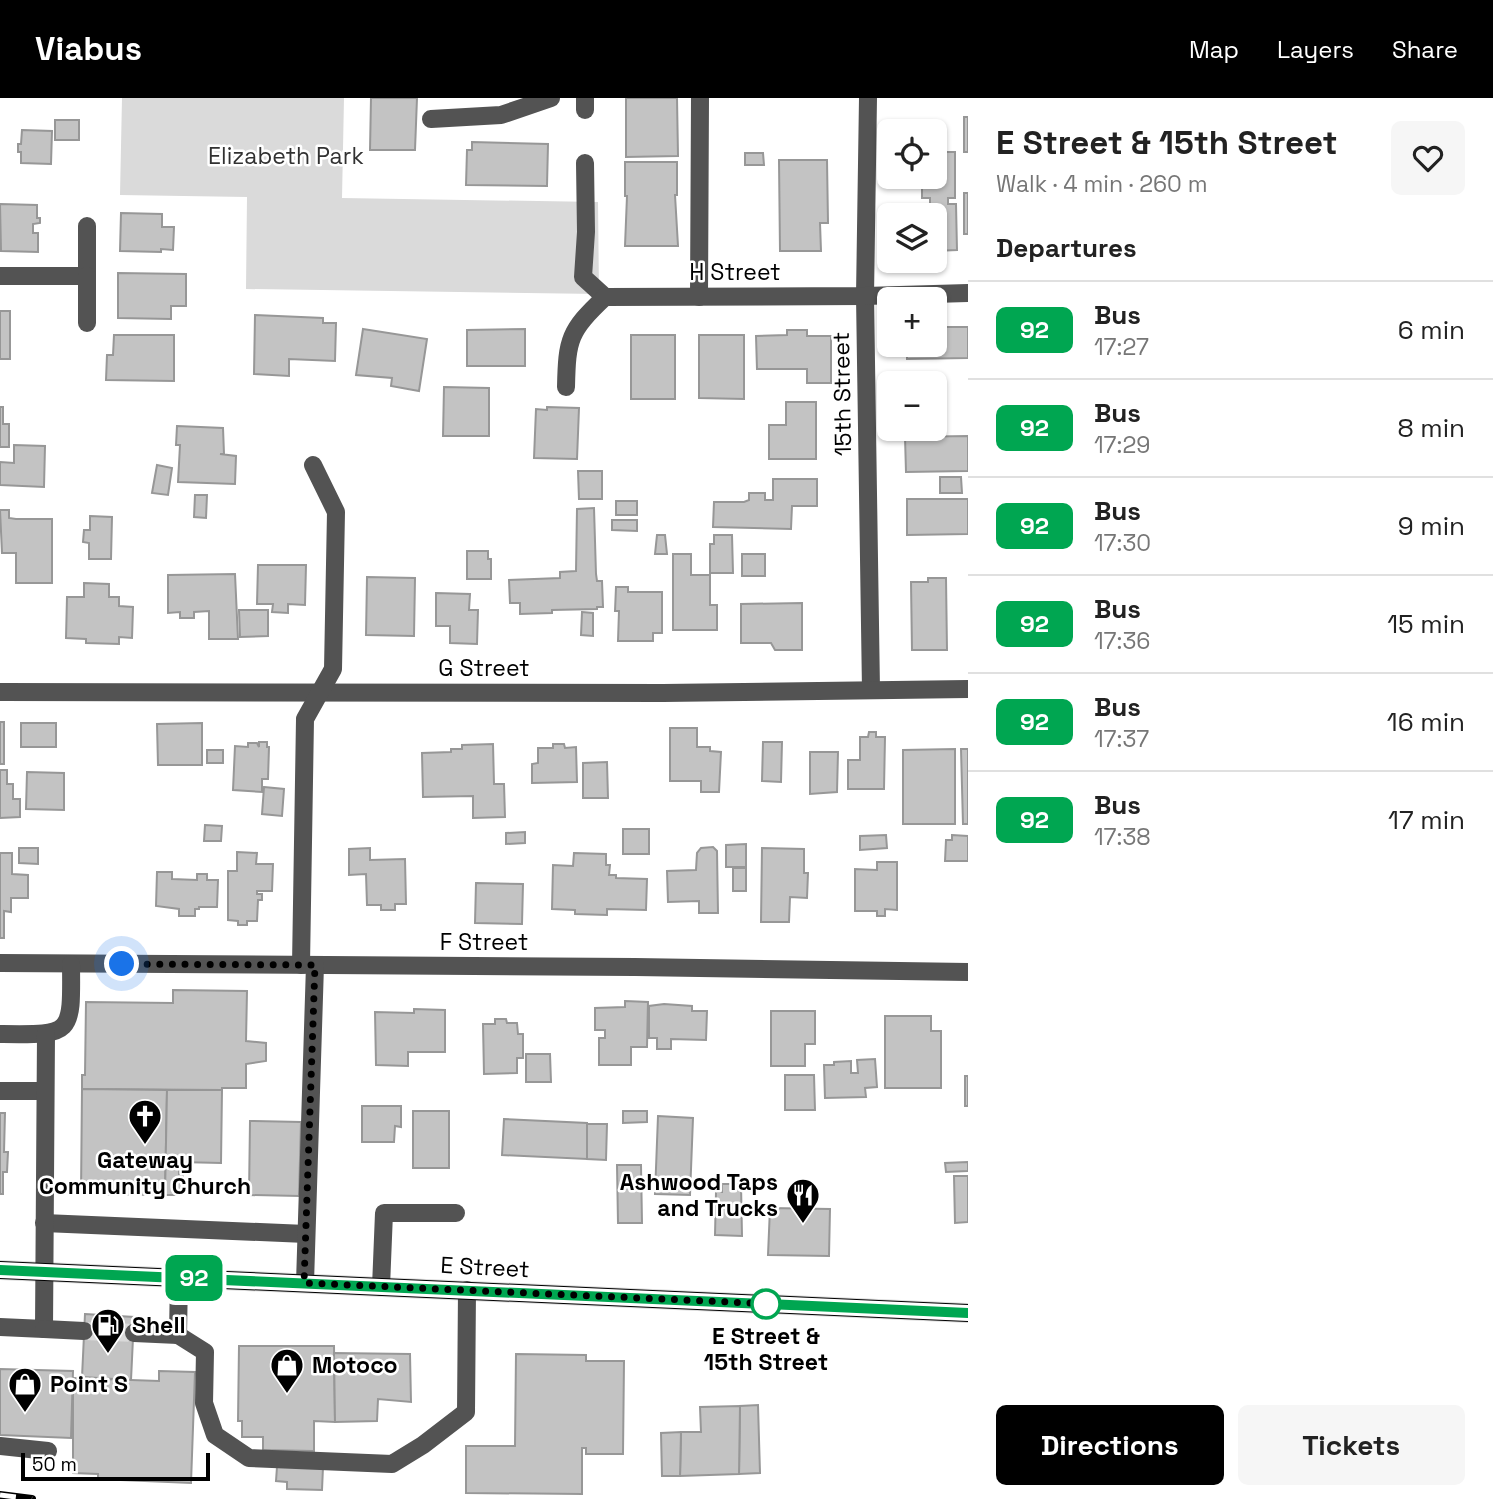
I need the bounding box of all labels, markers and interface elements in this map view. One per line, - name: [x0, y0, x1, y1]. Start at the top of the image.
- text: Viabus: [35, 28, 142, 70]
- text: Map: [1189, 34, 1239, 65]
- text: Layers: [1277, 34, 1354, 65]
- text: Share: [1392, 34, 1458, 65]
- map controls: [877, 119, 947, 441]
- button: locate: [877, 119, 947, 189]
- button: heart: [1391, 121, 1465, 195]
- text: E Street & 15th Street: [996, 122, 1338, 164]
- park label: Elizabeth Park: [208, 141, 364, 171]
- text: Walk · 4 min · 260 m: [996, 169, 1208, 199]
- button: layers: [877, 203, 947, 273]
- text: Departures: [996, 231, 1137, 265]
- street label: H Street: [689, 257, 781, 287]
- button: +: [877, 287, 947, 357]
- text: Bus: [1094, 298, 1141, 332]
- text: 6 min: [1398, 313, 1465, 347]
- text: 92: [1020, 314, 1049, 345]
- street label: 15th Street: [826, 332, 858, 456]
- text: 17:27: [1094, 332, 1149, 362]
- button: −: [877, 371, 947, 441]
- text: Bus: [1094, 396, 1141, 430]
- text: 8 min: [1397, 411, 1465, 445]
- text: 92: [1020, 412, 1049, 443]
- text: 17:29: [1094, 430, 1150, 460]
- text: Bus: [1094, 494, 1141, 528]
- text: 9 min: [1398, 509, 1465, 543]
- text: 92: [1020, 510, 1049, 541]
- text: 17:30: [1094, 528, 1151, 558]
- text: Bus: [1094, 592, 1141, 626]
- text: 15 min: [1387, 607, 1465, 641]
- text: 92: [1020, 608, 1049, 639]
- text: 17:36: [1094, 626, 1150, 656]
- street label: G Street: [438, 653, 530, 683]
- text: Bus: [1094, 690, 1141, 724]
- text: 16 min: [1387, 705, 1465, 739]
- text: 92: [1020, 706, 1049, 737]
- text: 17:37: [1094, 724, 1149, 754]
- text: Bus: [1094, 788, 1141, 822]
- text: 17 min: [1388, 803, 1465, 837]
- text: 92: [1020, 804, 1049, 835]
- text: 17:38: [1094, 822, 1151, 852]
- street label: F Street: [440, 927, 528, 957]
- your location: [104, 946, 139, 981]
- church icon: Gateway Community Church: [126, 1097, 164, 1146]
- place label: Gateway Community Church: [39, 1145, 251, 1201]
- place label: Ashwood Taps and Trucks: [620, 1167, 778, 1223]
- restaurant icon: Ashwood Taps and Trucks: [784, 1176, 822, 1225]
- street label: E Street: [440, 1250, 530, 1284]
- line badge: 92: [162, 1255, 226, 1301]
- text: 92: [179, 1262, 209, 1293]
- marker: E Street & 15th Street: [751, 1289, 781, 1319]
- fuel station icon: Shell: [89, 1306, 127, 1355]
- place label: Shell: [132, 1310, 186, 1340]
- place label: E Street & 15th Street: [704, 1321, 828, 1377]
- shop icon: Motoco: [268, 1346, 306, 1395]
- place label: Motoco: [312, 1350, 398, 1380]
- shop icon: Point S: [6, 1365, 44, 1414]
- place label: Point S: [50, 1369, 128, 1399]
- button: Directions: [996, 1405, 1224, 1485]
- button: Tickets: [1238, 1405, 1465, 1485]
- scale bar: [21, 1450, 210, 1482]
- text: 50 m: [32, 1452, 77, 1477]

